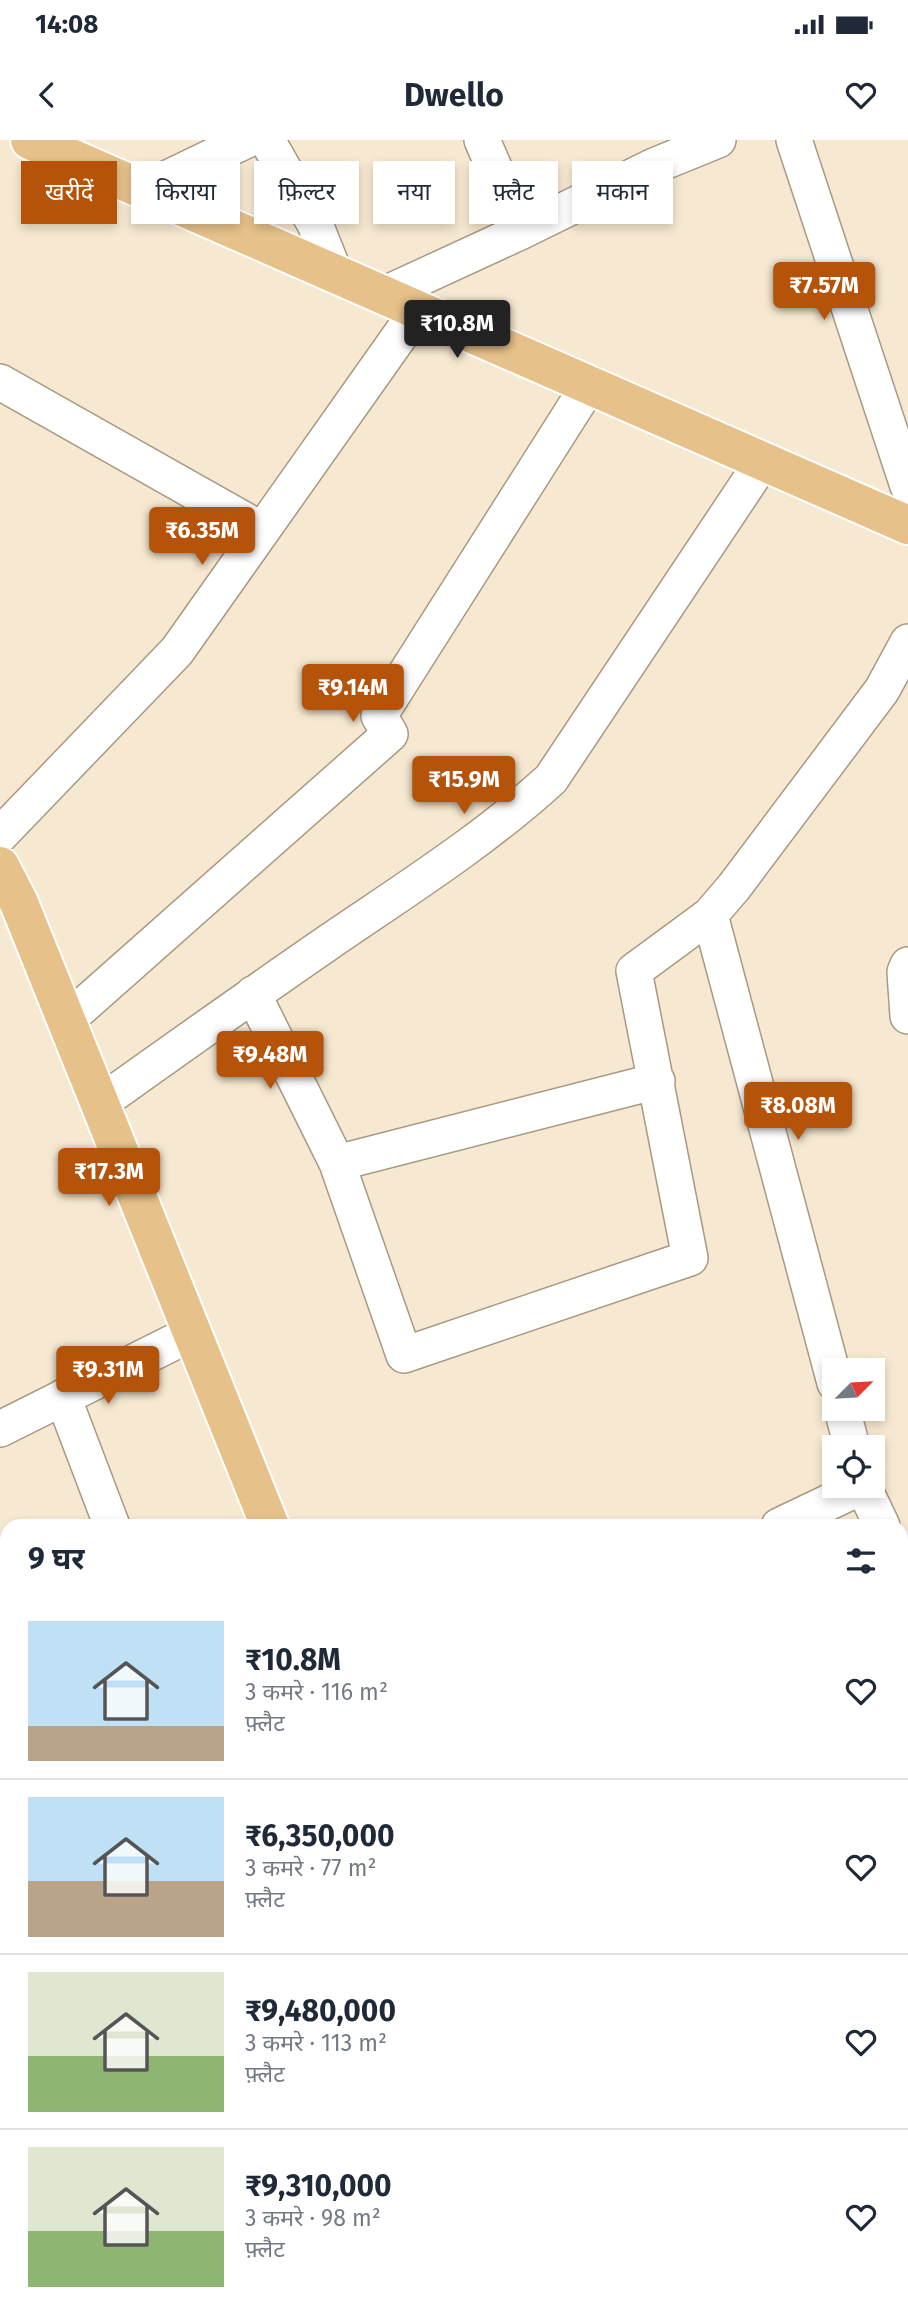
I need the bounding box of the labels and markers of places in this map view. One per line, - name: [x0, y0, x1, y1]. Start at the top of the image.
- pin: ₹7.57M: [767, 262, 881, 322]
- pin: ₹10.8M: [400, 300, 514, 360]
- pin: ₹6.35M: [145, 508, 259, 567]
- pin: ₹9.14M: [296, 664, 410, 724]
- pin: ₹15.9M: [407, 756, 521, 816]
- pin: ₹9.48M: [213, 1032, 327, 1091]
- pin: ₹8.08M: [741, 1082, 855, 1142]
- pin: ₹17.3M: [52, 1149, 166, 1208]
- pin: ₹9.31M: [51, 1346, 165, 1406]

